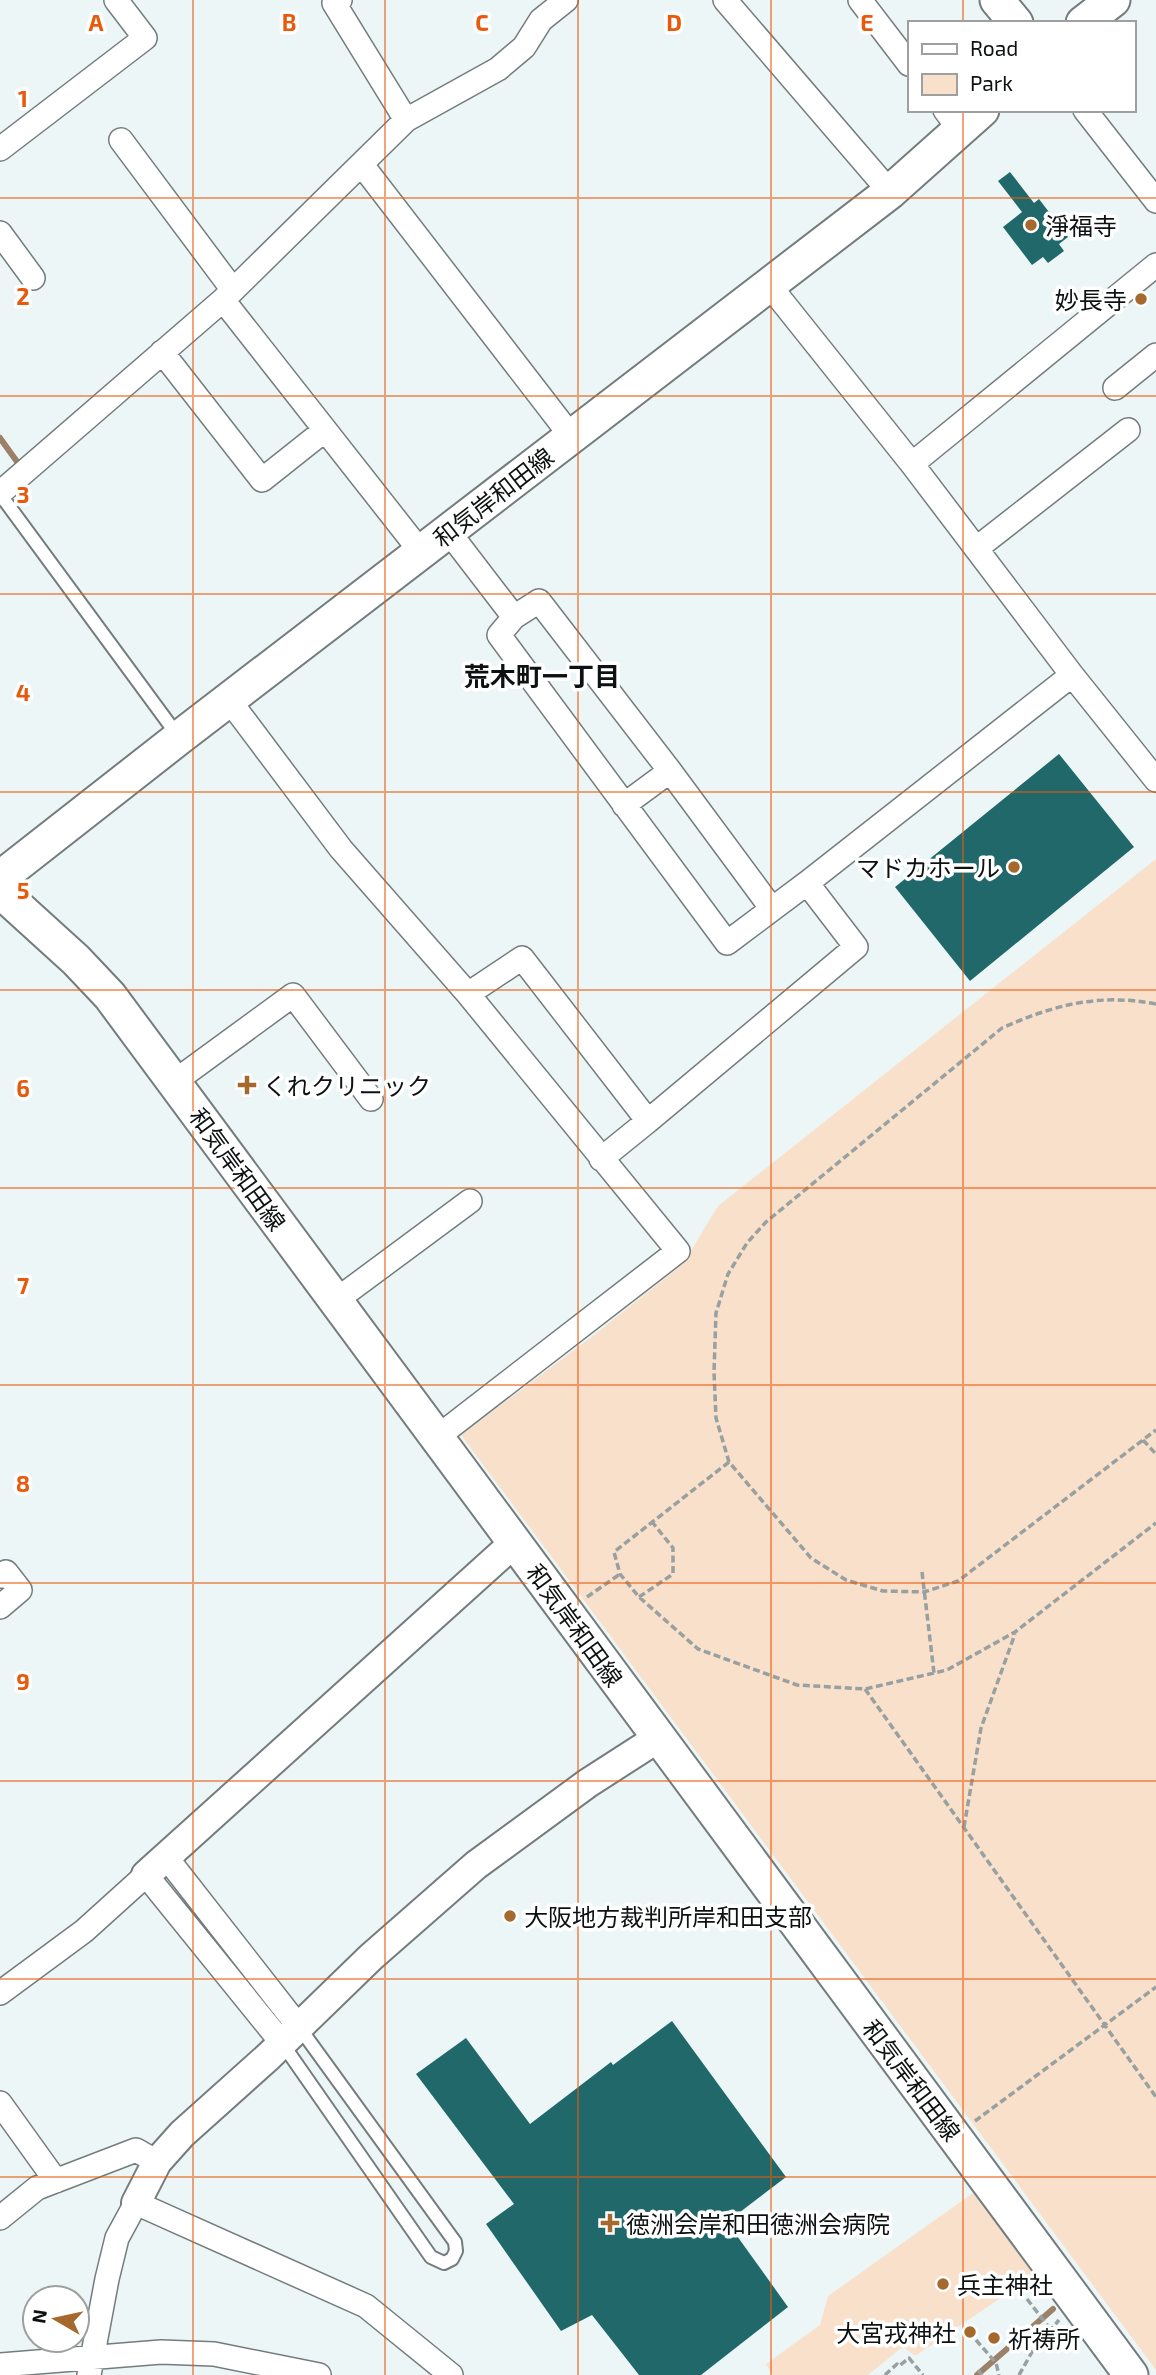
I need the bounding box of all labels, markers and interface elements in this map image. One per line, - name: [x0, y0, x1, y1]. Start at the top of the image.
- text: A: [88, 8, 104, 36]
- text: B: [282, 8, 296, 36]
- text: C: [475, 8, 489, 36]
- text: D: [666, 8, 682, 36]
- text: E: [860, 8, 874, 36]
- legend: [908, 21, 1135, 112]
- text: Road: [970, 35, 1018, 60]
- text: Park: [970, 70, 1013, 95]
- text: 1: [18, 84, 28, 112]
- place label: 淨福寺: [1045, 211, 1117, 240]
- marker: 淨福寺: [1023, 217, 1039, 233]
- text: 2: [16, 282, 30, 310]
- place label: 妙長寺: [1055, 285, 1127, 314]
- marker: 妙長寺: [1133, 291, 1149, 307]
- street label: 和気岸和田線: [427, 441, 559, 553]
- text: 3: [16, 480, 30, 508]
- district label: 荒木町一丁目: [464, 660, 620, 691]
- text: 4: [16, 678, 30, 706]
- place label: マドカホール: [856, 853, 1000, 882]
- marker: マドカホール: [1006, 859, 1022, 875]
- text: 5: [17, 876, 29, 904]
- place label: くれクリニック: [263, 1071, 431, 1100]
- text: 6: [16, 1074, 30, 1102]
- marker: くれクリニック: [237, 1075, 257, 1095]
- street label: 和気岸和田線: [184, 1102, 292, 1236]
- text: 7: [17, 1271, 29, 1299]
- text: 8: [16, 1469, 30, 1497]
- street label: 和気岸和田線: [521, 1558, 629, 1692]
- text: 9: [16, 1667, 30, 1695]
- place label: 大阪地方裁判所岸和田支部: [524, 1902, 812, 1931]
- marker: 大阪地方裁判所岸和田支部: [502, 1908, 518, 1924]
- street label: 和気岸和田線: [857, 2014, 967, 2146]
- place label: 徳洲会岸和田徳洲会病院: [626, 2209, 890, 2238]
- marker: 徳洲会岸和田徳洲会病院: [600, 2213, 620, 2233]
- place label: 兵主神社: [957, 2270, 1053, 2299]
- marker: 兵主神社: [935, 2276, 951, 2292]
- north arrow: [21, 2284, 91, 2354]
- text: N: [26, 2308, 51, 2325]
- place label: 大宮戎神社: [836, 2318, 956, 2347]
- marker: 大宮戎神社: [962, 2324, 978, 2340]
- place label: 祈祷所: [1008, 2324, 1080, 2353]
- marker: 祈祷所: [986, 2330, 1002, 2346]

